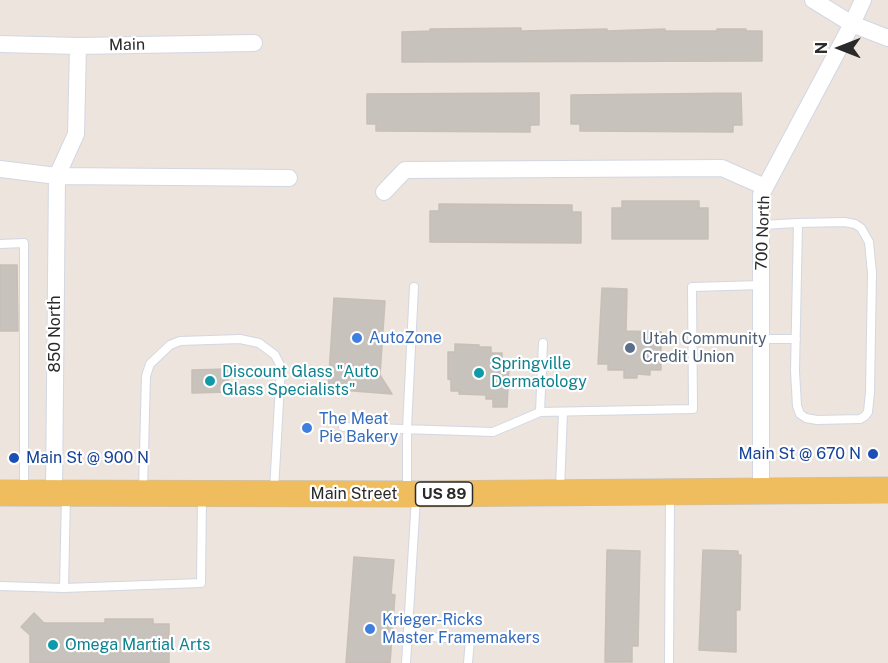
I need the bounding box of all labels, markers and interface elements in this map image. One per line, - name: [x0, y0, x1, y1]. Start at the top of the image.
- north arrow: [810, 18, 870, 78]
- street label: Main: [109, 35, 145, 55]
- text: N: [812, 42, 831, 54]
- street label: 700 North: [752, 195, 774, 271]
- street label: 850 North: [45, 296, 65, 372]
- place label: AutoZone: [369, 328, 442, 348]
- place label: Utah Community Credit Union: [642, 329, 767, 367]
- marker: AutoZone: [350, 331, 364, 345]
- marker: Utah Community Credit Union: [623, 341, 637, 355]
- place label: Springville Dermatology: [491, 354, 587, 392]
- place label: Discount Glass "Auto Glass Specialists": [222, 362, 379, 400]
- marker: Springville Dermatology: [472, 366, 486, 380]
- marker: Discount Glass "Auto Glass Specialists": [203, 374, 217, 388]
- place label: The Meat Pie Bakery: [319, 409, 398, 447]
- marker: The Meat Pie Bakery: [300, 421, 314, 435]
- place label: Main St @ 670 N: [738, 444, 861, 464]
- marker: Main St @ 670 N: [866, 447, 880, 461]
- place label: Main St @ 900 N: [26, 448, 149, 468]
- marker: Main St @ 900 N: [7, 451, 21, 465]
- road number: US 89: [416, 482, 472, 506]
- street label: Main Street: [311, 484, 397, 504]
- place label: Krieger-Ricks Master Framemakers: [382, 610, 540, 648]
- marker: Krieger-Ricks Master Framemakers: [363, 622, 377, 636]
- place label: Omega Martial Arts: [65, 635, 210, 655]
- marker: Omega Martial Arts: [46, 638, 60, 652]

